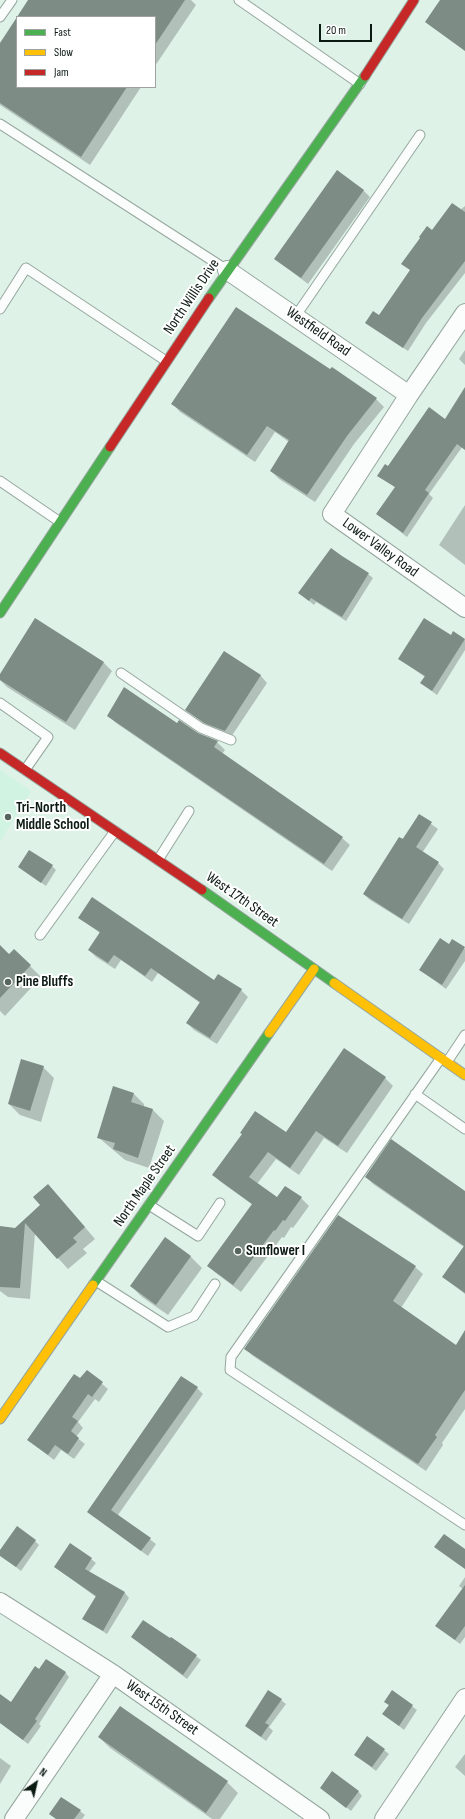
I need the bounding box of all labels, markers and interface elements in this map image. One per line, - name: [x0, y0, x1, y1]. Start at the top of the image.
- legend: [16, 16, 156, 88]
- scale bar: [321, 16, 374, 42]
- text: 20 m: [326, 23, 346, 38]
- text: Fast: [54, 25, 71, 40]
- text: Slow: [54, 45, 73, 60]
- text: Jam: [54, 65, 69, 80]
- street label: North Willis Drive: [160, 256, 224, 338]
- street label: Westfield Road: [282, 303, 354, 361]
- street label: Lower Valley Road: [339, 514, 421, 582]
- place label: Tri-North Middle School: [16, 799, 89, 834]
- marker: Tri-North Middle School: [3, 812, 13, 822]
- street label: West 17th Street: [202, 868, 282, 932]
- place label: Pine Bluffs: [16, 973, 73, 991]
- marker: Pine Bluffs: [3, 977, 13, 987]
- street label: North Maple Street: [110, 1142, 180, 1230]
- place label: Sunflower I: [246, 1242, 305, 1260]
- marker: Sunflower I: [233, 1246, 243, 1256]
- street label: West 15th Street: [122, 1676, 202, 1740]
- north arrow: [16, 1763, 56, 1803]
- text: N: [37, 1766, 49, 1780]

